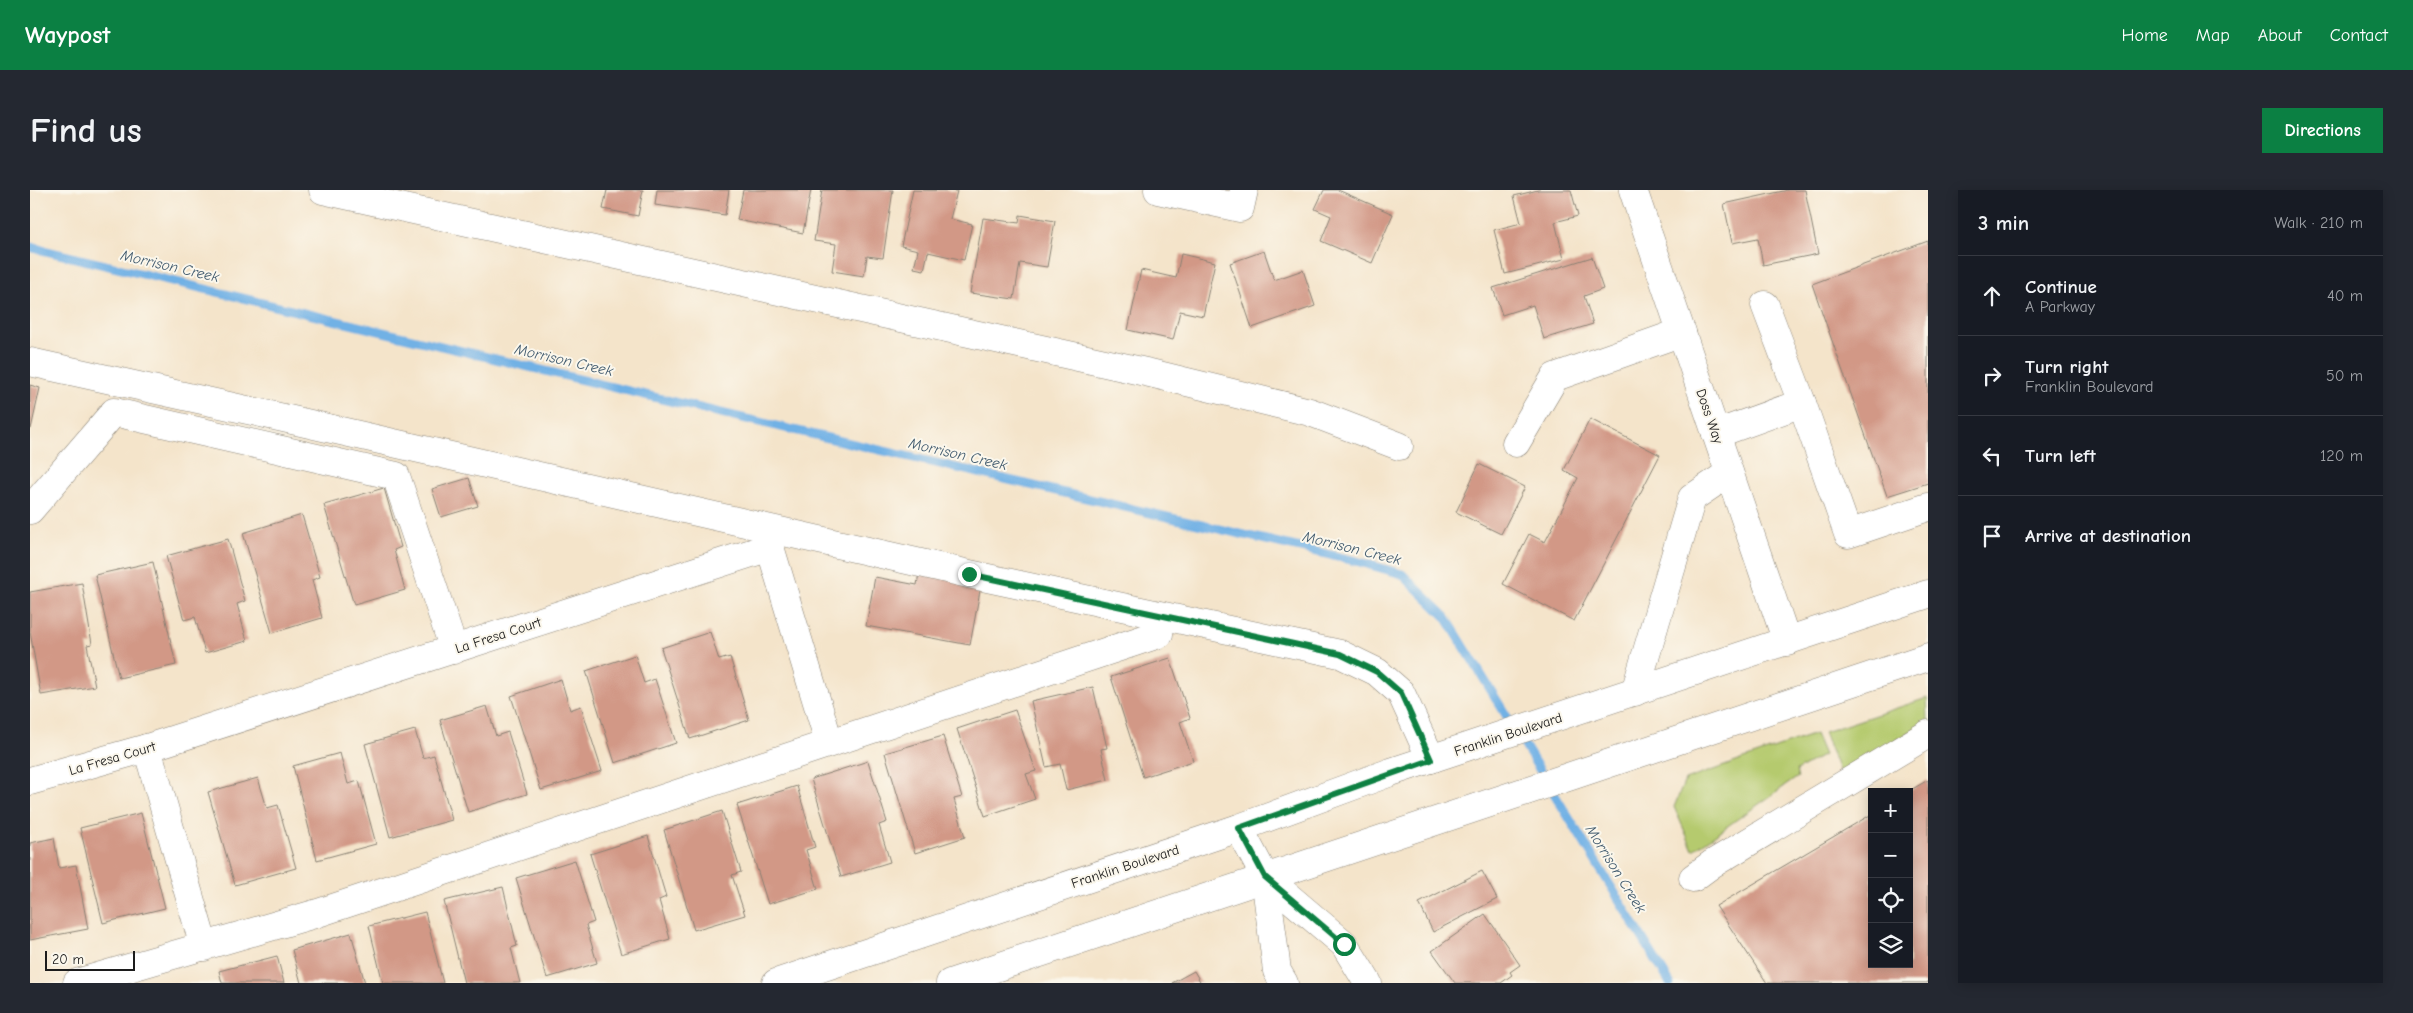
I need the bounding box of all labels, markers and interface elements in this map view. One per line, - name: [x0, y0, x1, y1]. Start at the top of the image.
- text: Waypost: [25, 21, 110, 49]
- text: Home: [2121, 25, 2168, 46]
- text: Map: [2196, 25, 2230, 46]
- text: About: [2258, 25, 2302, 46]
- text: Contact: [2330, 25, 2388, 46]
- button: Directions: [2262, 108, 2383, 153]
- text: Find us: [30, 110, 142, 151]
- text: 3 min: [1978, 211, 2029, 235]
- text: Walk · 210 m: [2274, 214, 2363, 232]
- water label: Morrison Creek: [118, 246, 222, 286]
- text: Continue: [2025, 276, 2097, 298]
- icon: ahead: [1978, 282, 2006, 310]
- text: 40 m: [2327, 287, 2363, 305]
- text: A Parkway: [2025, 298, 2095, 316]
- water label: Morrison Creek: [512, 340, 616, 380]
- text: Turn right: [2025, 356, 2109, 378]
- icon: right: [1978, 362, 2006, 390]
- text: 50 m: [2326, 367, 2363, 385]
- text: Franklin Boulevard: [2025, 378, 2154, 396]
- street label: Doss Way: [1692, 386, 1727, 447]
- water label: Morrison Creek: [906, 434, 1010, 474]
- icon: left: [1978, 442, 2006, 470]
- text: Turn left: [2025, 445, 2096, 467]
- text: 120 m: [2320, 447, 2363, 465]
- icon: arrive: [1978, 522, 2006, 550]
- text: Arrive at destination: [2025, 525, 2191, 547]
- water label: Morrison Creek: [1300, 527, 1404, 569]
- route end: [958, 563, 981, 586]
- street label: La Fresa Court: [453, 613, 544, 657]
- street label: Franklin Boulevard: [1452, 709, 1564, 760]
- street label: La Fresa Court: [67, 738, 158, 779]
- map controls: [1868, 788, 1913, 968]
- button: +: [1868, 788, 1913, 833]
- water label: Morrison Creek: [1581, 821, 1651, 917]
- button: −: [1868, 833, 1913, 878]
- street label: Franklin Boulevard: [1069, 841, 1181, 892]
- button: locate: [1868, 878, 1913, 923]
- button: layers: [1868, 923, 1913, 968]
- route start: [1333, 933, 1356, 956]
- scale bar: [45, 948, 135, 971]
- text: 20 m: [52, 951, 84, 968]

